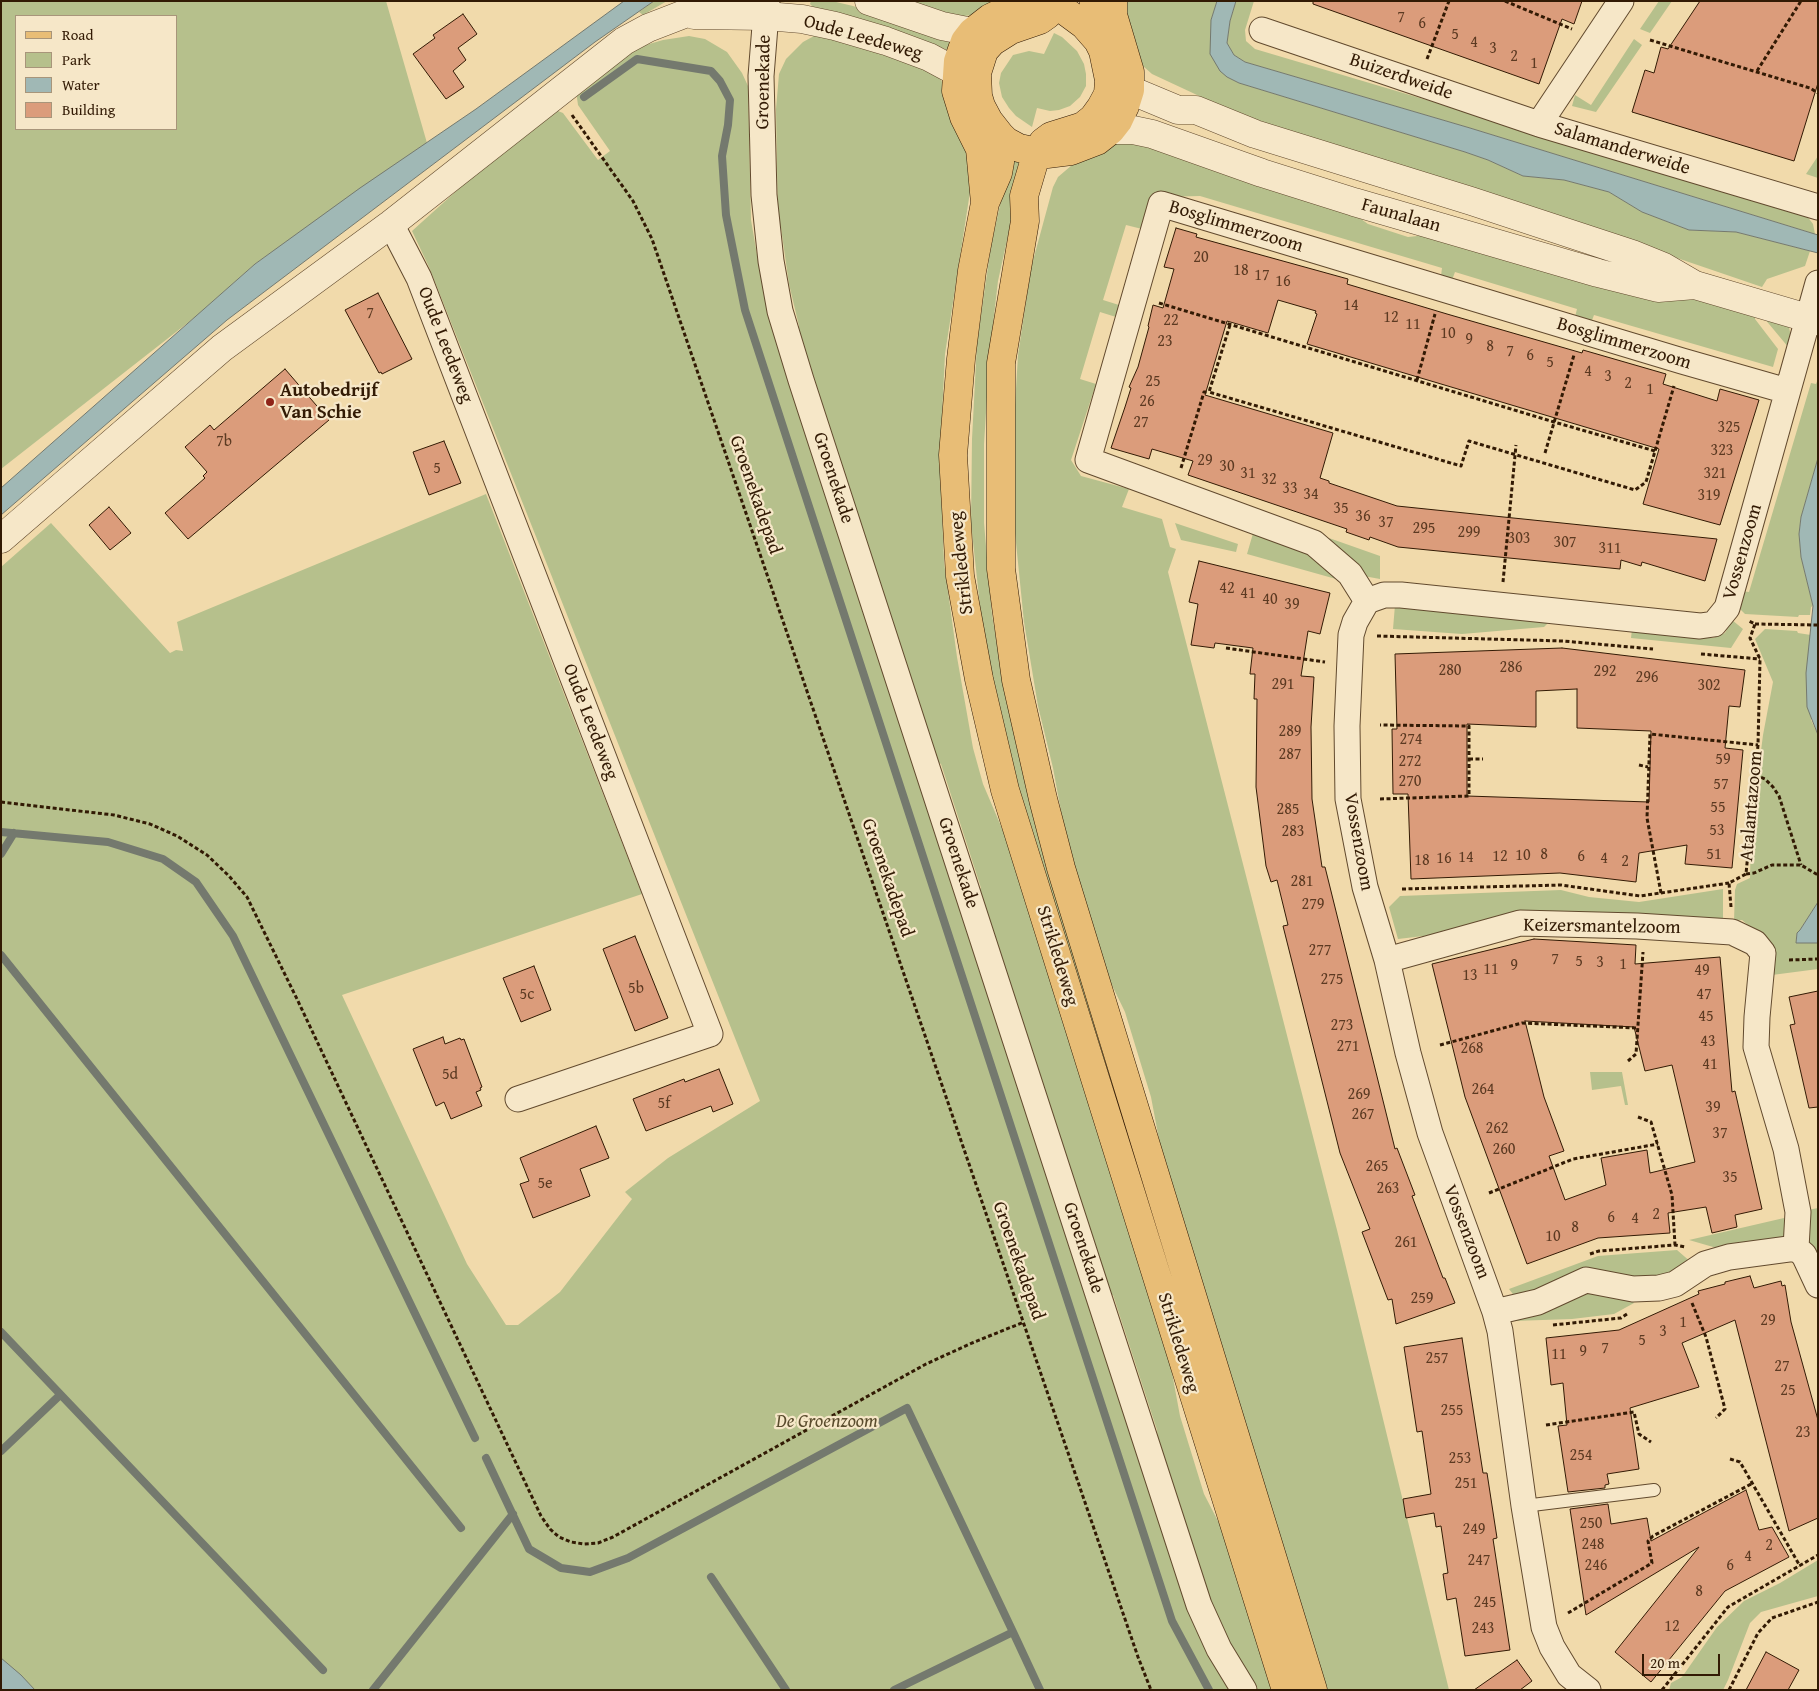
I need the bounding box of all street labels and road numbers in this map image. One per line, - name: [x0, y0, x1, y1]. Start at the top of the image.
- street label: Oude Leedeweg: [801, 10, 925, 66]
- street label: Groenekade: [752, 34, 776, 130]
- street label: Buizerdweide: [1346, 49, 1456, 105]
- street label: Salamanderweide: [1551, 117, 1693, 181]
- street label: Faunalaan: [1359, 194, 1443, 238]
- street label: Bosglimmerzoom: [1166, 196, 1306, 258]
- street label: Oude Leedeweg: [412, 284, 478, 406]
- street label: Bosglimmerzoom: [1554, 313, 1694, 375]
- street label: Groenekade: [808, 429, 858, 527]
- street label: Groenekadepad: [724, 433, 786, 557]
- street label: Vossenzoom: [1718, 501, 1768, 603]
- street label: Strikledeweg: [945, 510, 979, 616]
- street label: Oude Leedeweg: [557, 661, 623, 783]
- street label: Atalantazoom: [1736, 750, 1768, 862]
- street label: Vossenzoom: [1338, 791, 1378, 893]
- street label: Groenekade: [933, 814, 983, 912]
- street label: Groenekadepad: [856, 816, 918, 940]
- street label: Strikledeweg: [1031, 903, 1083, 1009]
- street label: Keizersmantelzoom: [1523, 914, 1681, 940]
- street label: Vossenzoom: [1438, 1182, 1494, 1282]
- street label: Groenekadepad: [987, 1199, 1049, 1323]
- street label: Groenekade: [1058, 1199, 1108, 1297]
- street label: Strikledeweg: [1152, 1290, 1204, 1396]

